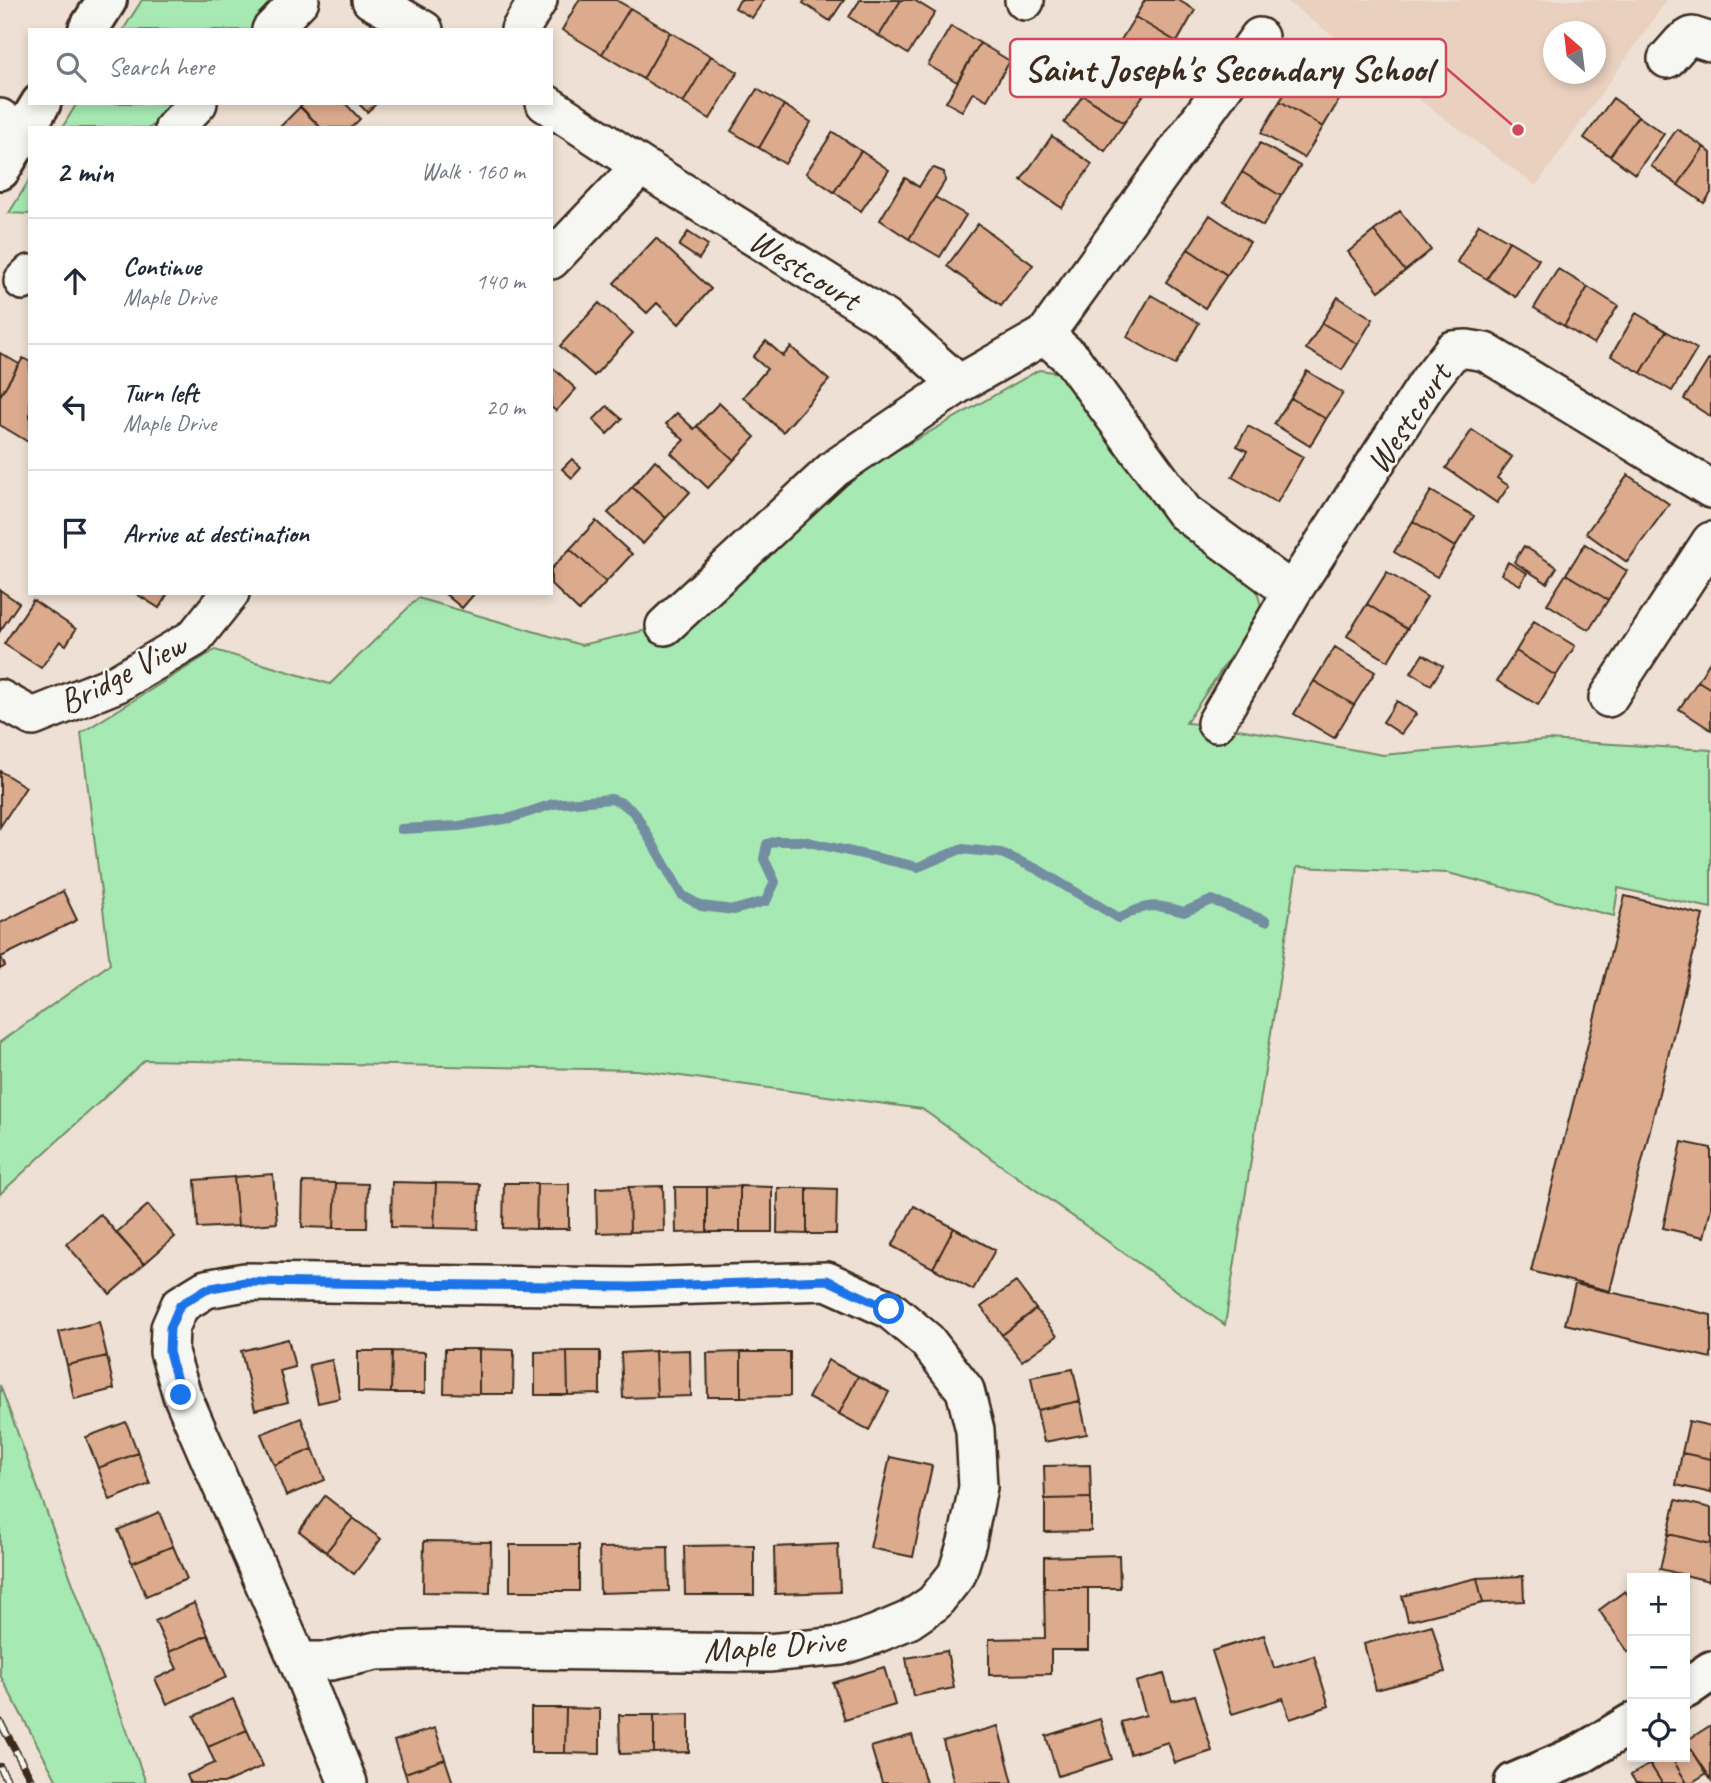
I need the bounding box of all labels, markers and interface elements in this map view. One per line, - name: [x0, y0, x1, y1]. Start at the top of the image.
- north arrow: [1543, 21, 1606, 84]
- search box: [28, 28, 553, 105]
- callout: Saint Joseph's Secondary School: [1010, 39, 1446, 97]
- text: Saint Joseph's Secondary School: [1024, 45, 1438, 92]
- icon: search: [52, 48, 90, 86]
- text: Search here: [108, 50, 214, 83]
- text: 2 min: [56, 153, 113, 191]
- text: Walk · 160 m: [421, 157, 525, 186]
- street label: Westcourt: [741, 218, 872, 323]
- text: Continue: [123, 250, 201, 283]
- icon: ahead: [56, 262, 94, 300]
- text: 140 m: [476, 267, 525, 296]
- text: Maple Drive: [123, 283, 216, 312]
- street label: Westcourt: [1355, 352, 1463, 482]
- text: Turn left: [123, 376, 198, 409]
- icon: left: [56, 388, 94, 426]
- text: 20 m: [486, 393, 525, 422]
- text: Maple Drive: [123, 409, 216, 438]
- icon: arrive: [56, 514, 94, 552]
- text: Arrive at destination: [123, 517, 309, 550]
- street label: Bridge View: [51, 621, 196, 725]
- route start: [873, 1293, 904, 1324]
- route end: [165, 1379, 196, 1410]
- map controls: [1627, 1573, 1690, 1762]
- button: +: [1627, 1573, 1690, 1636]
- street label: Maple Drive: [702, 1618, 849, 1673]
- button: −: [1627, 1636, 1690, 1699]
- button: locate: [1627, 1699, 1690, 1762]

